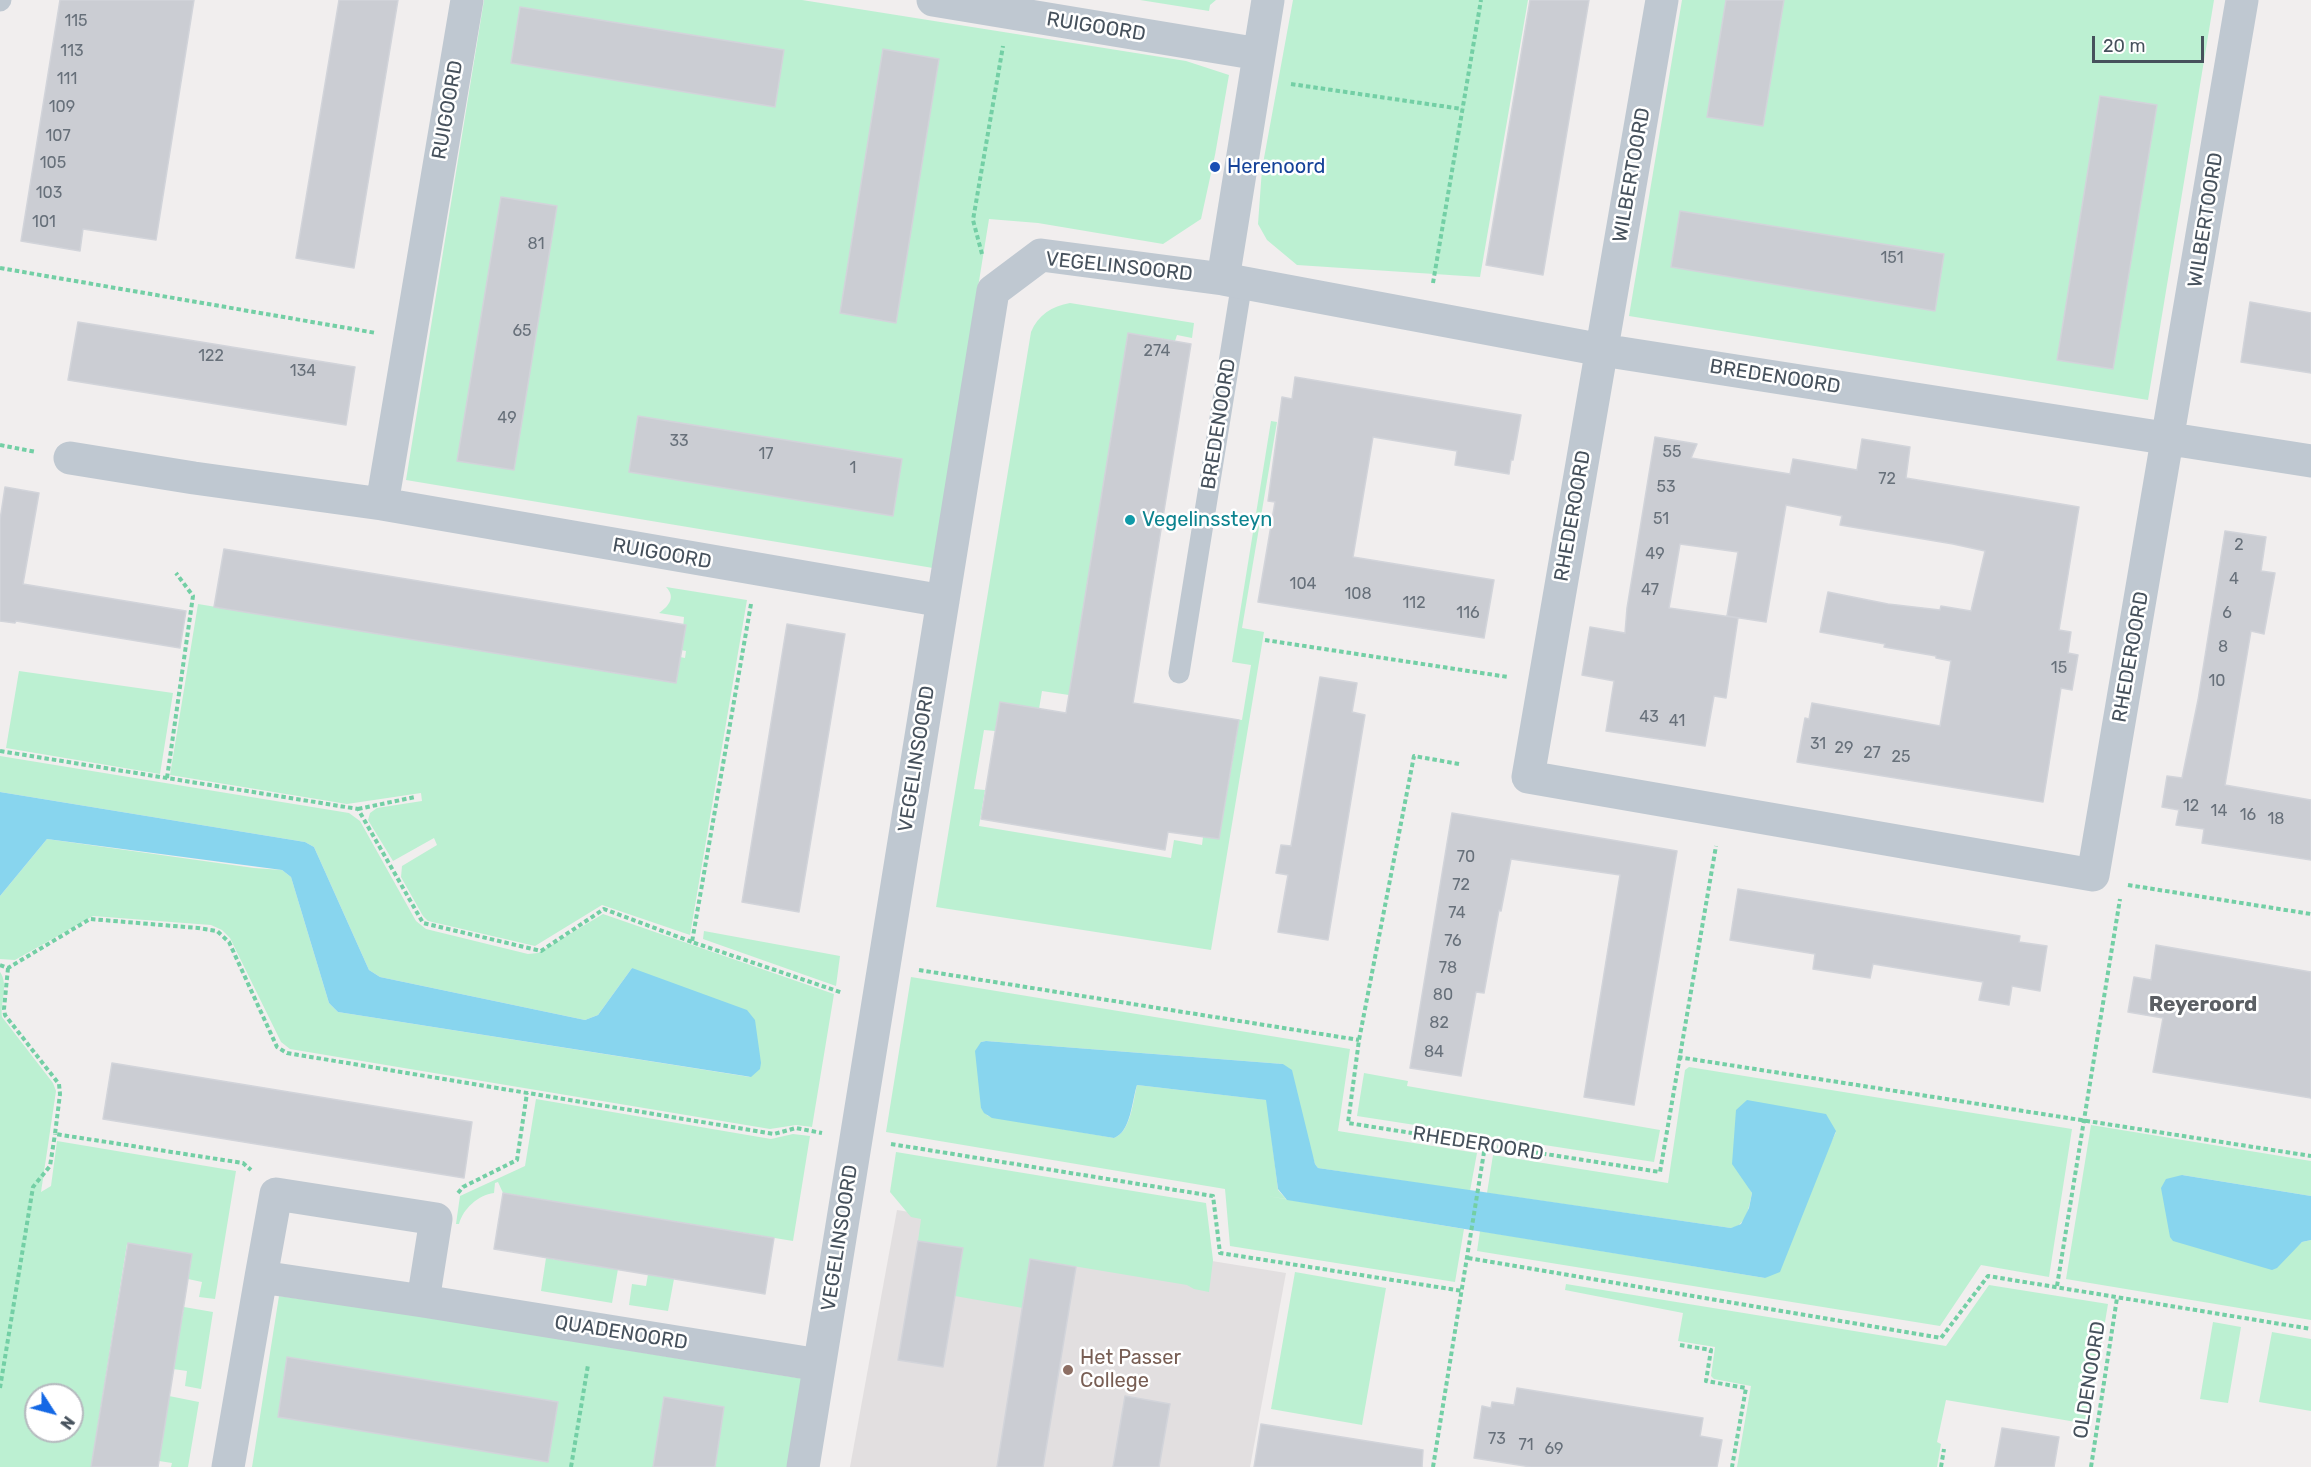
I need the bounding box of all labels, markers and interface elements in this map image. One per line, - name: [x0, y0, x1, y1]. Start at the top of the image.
- street label: RUIGOORD: [1045, 7, 1147, 47]
- house number: 115: [64, 11, 88, 31]
- scale bar: [2095, 24, 2208, 62]
- text: 20 m: [2103, 35, 2145, 57]
- house number: 113: [60, 41, 84, 61]
- street label: RUIGOORD: [427, 59, 469, 161]
- house number: 111: [57, 69, 77, 89]
- house number: 109: [49, 97, 75, 117]
- street label: WILBERTOORD: [1608, 106, 1656, 244]
- house number: 107: [45, 126, 71, 146]
- street label: WILBERTOORD: [2183, 151, 2229, 289]
- house number: 105: [40, 153, 66, 173]
- place label: Herenoord: [1227, 155, 1325, 179]
- marker: Herenoord: [1208, 160, 1222, 174]
- house number: 103: [36, 183, 62, 203]
- house number: 101: [32, 212, 56, 232]
- house number: 81: [527, 234, 545, 254]
- street label: VEGELINSOORD: [1044, 247, 1194, 287]
- house number: 151: [1881, 248, 1903, 268]
- house number: 65: [512, 321, 532, 341]
- house number: 274: [1144, 341, 1170, 361]
- house number: 122: [198, 346, 224, 366]
- street label: BREDENOORD: [1708, 355, 1842, 399]
- street label: BREDENOORD: [1197, 357, 1241, 491]
- house number: 134: [290, 361, 316, 381]
- house number: 49: [497, 408, 517, 428]
- house number: 33: [669, 431, 689, 451]
- house number: 55: [1662, 442, 1682, 462]
- house number: 17: [758, 444, 774, 464]
- street label: RHEDEROORD: [1550, 449, 1596, 583]
- house number: 1: [850, 458, 856, 478]
- house number: 72: [1878, 469, 1896, 489]
- house number: 53: [1656, 477, 1676, 497]
- place label: Vegelinssteyn: [1142, 508, 1272, 532]
- house number: 51: [1653, 509, 1669, 529]
- marker: Vegelinssteyn: [1123, 513, 1137, 527]
- street label: RUIGOORD: [611, 533, 713, 575]
- house number: 2: [2234, 535, 2244, 555]
- house number: 49: [1645, 544, 1665, 564]
- house number: 4: [2229, 569, 2239, 589]
- house number: 104: [1290, 574, 1316, 594]
- house number: 47: [1641, 580, 1659, 600]
- house number: 108: [1344, 584, 1372, 604]
- street label: RHEDEROORD: [2108, 590, 2154, 724]
- house number: 112: [1402, 593, 1426, 613]
- house number: 116: [1456, 603, 1480, 623]
- house number: 6: [2222, 603, 2232, 623]
- house number: 8: [2218, 637, 2228, 657]
- house number: 15: [2051, 658, 2067, 678]
- house number: 10: [2208, 671, 2226, 691]
- street label: VEGELINSOORD: [894, 684, 940, 834]
- house number: 43: [1639, 707, 1659, 727]
- house number: 41: [1669, 711, 1685, 731]
- house number: 31: [1810, 734, 1826, 754]
- house number: 29: [1835, 738, 1853, 758]
- house number: 27: [1863, 743, 1881, 763]
- house number: 25: [1892, 747, 1910, 767]
- house number: 12: [2183, 796, 2199, 816]
- house number: 14: [2211, 801, 2227, 821]
- house number: 16: [2240, 805, 2256, 825]
- house number: 18: [2267, 809, 2285, 829]
- house number: 70: [1457, 847, 1475, 867]
- house number: 72: [1452, 875, 1470, 895]
- house number: 74: [1448, 903, 1466, 923]
- house number: 76: [1444, 931, 1462, 951]
- house number: 78: [1439, 958, 1457, 978]
- house number: 80: [1433, 985, 1453, 1005]
- district label: Reyeroord: [2149, 992, 2257, 1018]
- house number: 82: [1429, 1013, 1449, 1033]
- house number: 84: [1424, 1042, 1444, 1062]
- street label: RHEDEROORD: [1411, 1122, 1545, 1166]
- street label: VEGELINSOORD: [817, 1163, 863, 1313]
- street label: QUADENOORD: [553, 1311, 689, 1355]
- street label: OLDENOORD: [2069, 1320, 2111, 1440]
- place label: Het Passer College: [1080, 1346, 1181, 1393]
- marker: Het Passer College: [1061, 1363, 1075, 1377]
- north arrow: [24, 1383, 84, 1443]
- text: N: [56, 1412, 78, 1433]
- house number: 73: [1488, 1429, 1506, 1449]
- house number: 71: [1518, 1435, 1534, 1455]
- house number: 69: [1544, 1439, 1564, 1459]

